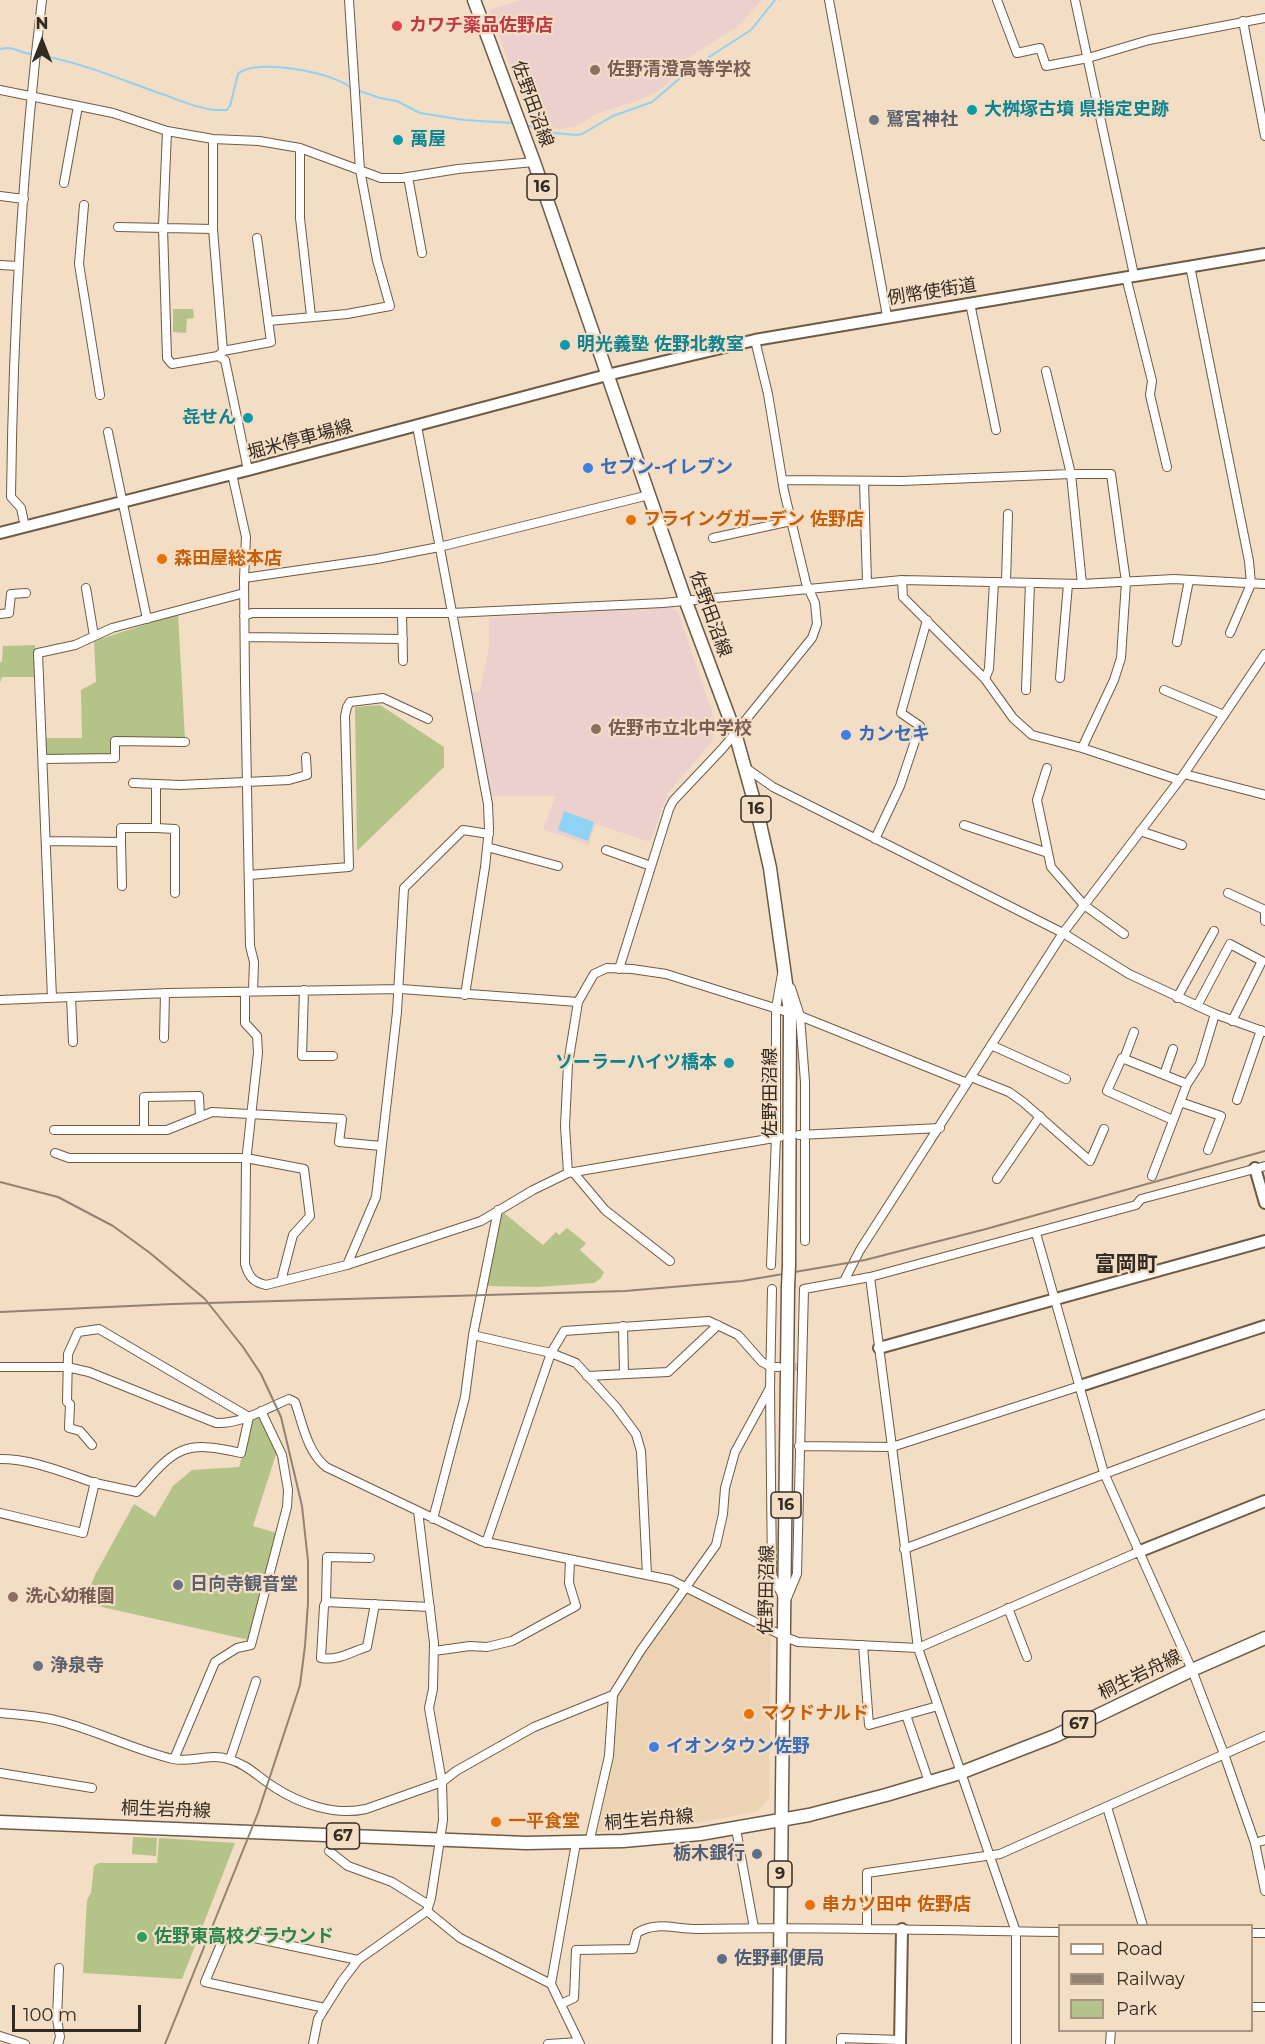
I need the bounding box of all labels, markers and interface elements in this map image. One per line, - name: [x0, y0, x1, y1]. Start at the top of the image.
- north arrow: [12, 12, 72, 72]
- text: N: [36, 14, 48, 33]
- place label: カワチ薬品佐野店: [409, 15, 553, 37]
- marker: カワチ薬品佐野店: [390, 19, 404, 33]
- street label: 佐野田沼線: [506, 58, 558, 150]
- place label: 佐野清澄高等学校: [607, 59, 751, 81]
- marker: 佐野清澄高等学校: [588, 63, 602, 77]
- place label: 大桝塚古墳 県指定史跡: [984, 99, 1169, 121]
- marker: 大桝塚古墳 県指定史跡: [965, 103, 979, 117]
- place label: 鷲宮神社: [886, 109, 958, 131]
- marker: 鷲宮神社: [867, 113, 881, 127]
- place label: 萬屋: [410, 129, 446, 151]
- marker: 萬屋: [391, 133, 405, 147]
- road number: 16: [527, 174, 557, 200]
- street label: 例幣使街道: [886, 274, 978, 310]
- place label: 明光義塾 佐野北教室: [577, 334, 744, 356]
- marker: 明光義塾 佐野北教室: [558, 338, 572, 352]
- place label: 㐂せん: [182, 407, 236, 429]
- marker: 㐂せん: [241, 411, 255, 425]
- street label: 堀米停車場線: [245, 416, 355, 464]
- place label: セブン-イレブン: [600, 457, 733, 479]
- marker: セブン-イレブン: [581, 461, 595, 475]
- place label: フライングガーデン 佐野店: [643, 509, 864, 531]
- marker: フライングガーデン 佐野店: [624, 513, 638, 527]
- place label: 森田屋総本店: [174, 548, 282, 570]
- marker: 森田屋総本店: [155, 552, 169, 566]
- street label: 佐野田沼線: [684, 568, 736, 660]
- place label: 佐野市立北中学校: [608, 718, 752, 740]
- marker: 佐野市立北中学校: [589, 722, 603, 736]
- place label: カンセキ: [858, 724, 930, 746]
- marker: カンセキ: [839, 728, 853, 742]
- road number: 16: [741, 796, 771, 822]
- street label: 佐野田沼線: [760, 1048, 782, 1138]
- place label: ソーラーハイツ橋本: [555, 1052, 717, 1074]
- marker: ソーラーハイツ橋本: [722, 1056, 736, 1070]
- district label: 富岡町: [1095, 1252, 1157, 1278]
- road number: 16: [771, 1492, 801, 1518]
- street label: 佐野田沼線: [755, 1545, 779, 1635]
- place label: 日向寺観音堂: [190, 1574, 298, 1596]
- marker: 日向寺観音堂: [171, 1578, 185, 1592]
- place label: 洗心幼稚園: [25, 1586, 115, 1608]
- marker: 洗心幼稚園: [6, 1590, 20, 1604]
- street label: 桐生岩舟線: [1095, 1646, 1185, 1704]
- place label: 浄泉寺: [50, 1655, 104, 1677]
- marker: 浄泉寺: [31, 1659, 45, 1673]
- place label: マクドナルド: [761, 1703, 869, 1725]
- marker: マクドナルド: [742, 1707, 756, 1721]
- road number: 67: [1062, 1711, 1096, 1737]
- place label: イオンタウン佐野: [666, 1736, 810, 1758]
- marker: イオンタウン佐野: [647, 1740, 661, 1754]
- street label: 桐生岩舟線: [121, 1798, 211, 1822]
- street label: 桐生岩舟線: [603, 1805, 695, 1835]
- place label: 一平食堂: [508, 1811, 580, 1833]
- marker: 一平食堂: [489, 1815, 503, 1829]
- road number: 67: [326, 1823, 360, 1849]
- place label: 栃木銀行: [673, 1843, 745, 1865]
- marker: 栃木銀行: [750, 1847, 764, 1861]
- road number: 9: [768, 1861, 792, 1887]
- place label: 串カツ田中 佐野店: [822, 1894, 971, 1916]
- marker: 串カツ田中 佐野店: [803, 1898, 817, 1912]
- legend: [1058, 1924, 1253, 2032]
- place label: 佐野東高校グラウンド: [154, 1926, 334, 1948]
- marker: 佐野東高校グラウンド: [135, 1930, 149, 1944]
- text: Road: [1116, 1938, 1163, 1960]
- place label: 佐野郵便局: [734, 1948, 824, 1970]
- marker: 佐野郵便局: [715, 1952, 729, 1966]
- text: Railway: [1116, 1968, 1185, 1990]
- scale bar: [15, 1993, 144, 2031]
- text: Park: [1116, 1998, 1157, 2020]
- text: 100 m: [23, 2004, 77, 2026]

